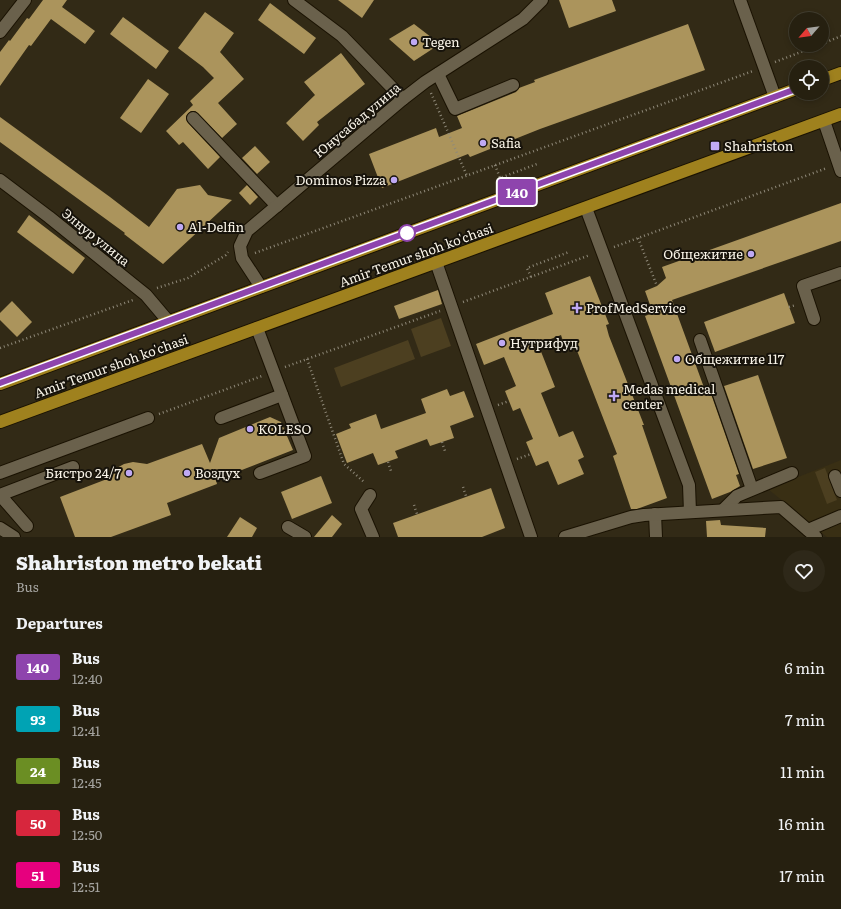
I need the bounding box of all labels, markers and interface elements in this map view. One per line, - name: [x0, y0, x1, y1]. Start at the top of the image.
- north arrow: [789, 12, 829, 52]
- map controls: [789, 12, 829, 100]
- place label: Tegen: [422, 32, 460, 51]
- marker: Tegen: [409, 37, 419, 47]
- button: locate: [789, 60, 829, 100]
- street label: Юнусабад улица: [309, 78, 404, 162]
- place label: Safia: [491, 133, 521, 152]
- place label: Shahriston: [724, 136, 794, 155]
- marker: Safia: [478, 138, 488, 148]
- marker: Shahriston: [709, 140, 721, 152]
- place label: Dominos Pizza: [295, 170, 386, 189]
- marker: Dominos Pizza: [389, 175, 399, 185]
- line badge: 140: [494, 179, 540, 205]
- text: 140: [506, 182, 528, 202]
- street label: Элнур улица: [58, 203, 134, 270]
- place label: Al-Delfin: [188, 217, 245, 236]
- street label: Amir Temur shoh ko'chasi: [336, 218, 496, 291]
- marker: Al-Delfin: [175, 222, 185, 232]
- unlabelled marker: [398, 224, 416, 242]
- place label: Общежитие: [663, 244, 743, 263]
- marker: Общежитие: [746, 249, 756, 259]
- place label: ProfMedService: [586, 298, 686, 317]
- marker: ProfMedService: [571, 302, 583, 314]
- street label: Amir Temur shoh ko'chasi: [31, 329, 191, 402]
- place label: Нутрифуд: [510, 333, 578, 352]
- marker: Нутрифуд: [497, 338, 507, 348]
- place label: Общежитие 117: [685, 349, 785, 368]
- marker: Общежитие 117: [672, 354, 682, 364]
- place label: Medas medical center: [623, 379, 716, 413]
- marker: Medas medical center: [608, 390, 620, 402]
- place label: KOLESO: [258, 419, 311, 438]
- marker: KOLESO: [245, 424, 255, 434]
- place label: Бистро 24/7: [45, 463, 121, 482]
- place label: Воздух: [195, 463, 241, 482]
- marker: Бистро 24/7: [124, 468, 134, 478]
- marker: Воздух: [182, 468, 192, 478]
- text: Shahriston metro bekati: [16, 548, 262, 576]
- button: heart: [783, 550, 825, 592]
- text: Bus: [16, 577, 39, 596]
- text: Departures: [16, 611, 103, 634]
- text: Bus: [72, 646, 100, 669]
- text: 6 min: [784, 656, 825, 679]
- text: 140: [27, 657, 49, 677]
- text: 12:40: [72, 669, 103, 688]
- text: Bus: [72, 698, 100, 721]
- text: 7 min: [785, 708, 825, 731]
- text: 93: [30, 709, 46, 729]
- text: 12:41: [72, 721, 100, 740]
- text: Bus: [72, 750, 100, 773]
- text: 11 min: [780, 760, 825, 783]
- text: 24: [30, 761, 46, 781]
- text: 12:45: [72, 773, 102, 792]
- text: Bus: [72, 802, 100, 825]
- text: 16 min: [778, 812, 825, 835]
- text: 50: [30, 813, 46, 833]
- text: 12:50: [72, 825, 102, 844]
- text: Bus: [72, 854, 100, 877]
- text: 17 min: [779, 864, 825, 887]
- text: 51: [31, 865, 45, 885]
- text: 12:51: [72, 877, 100, 896]

